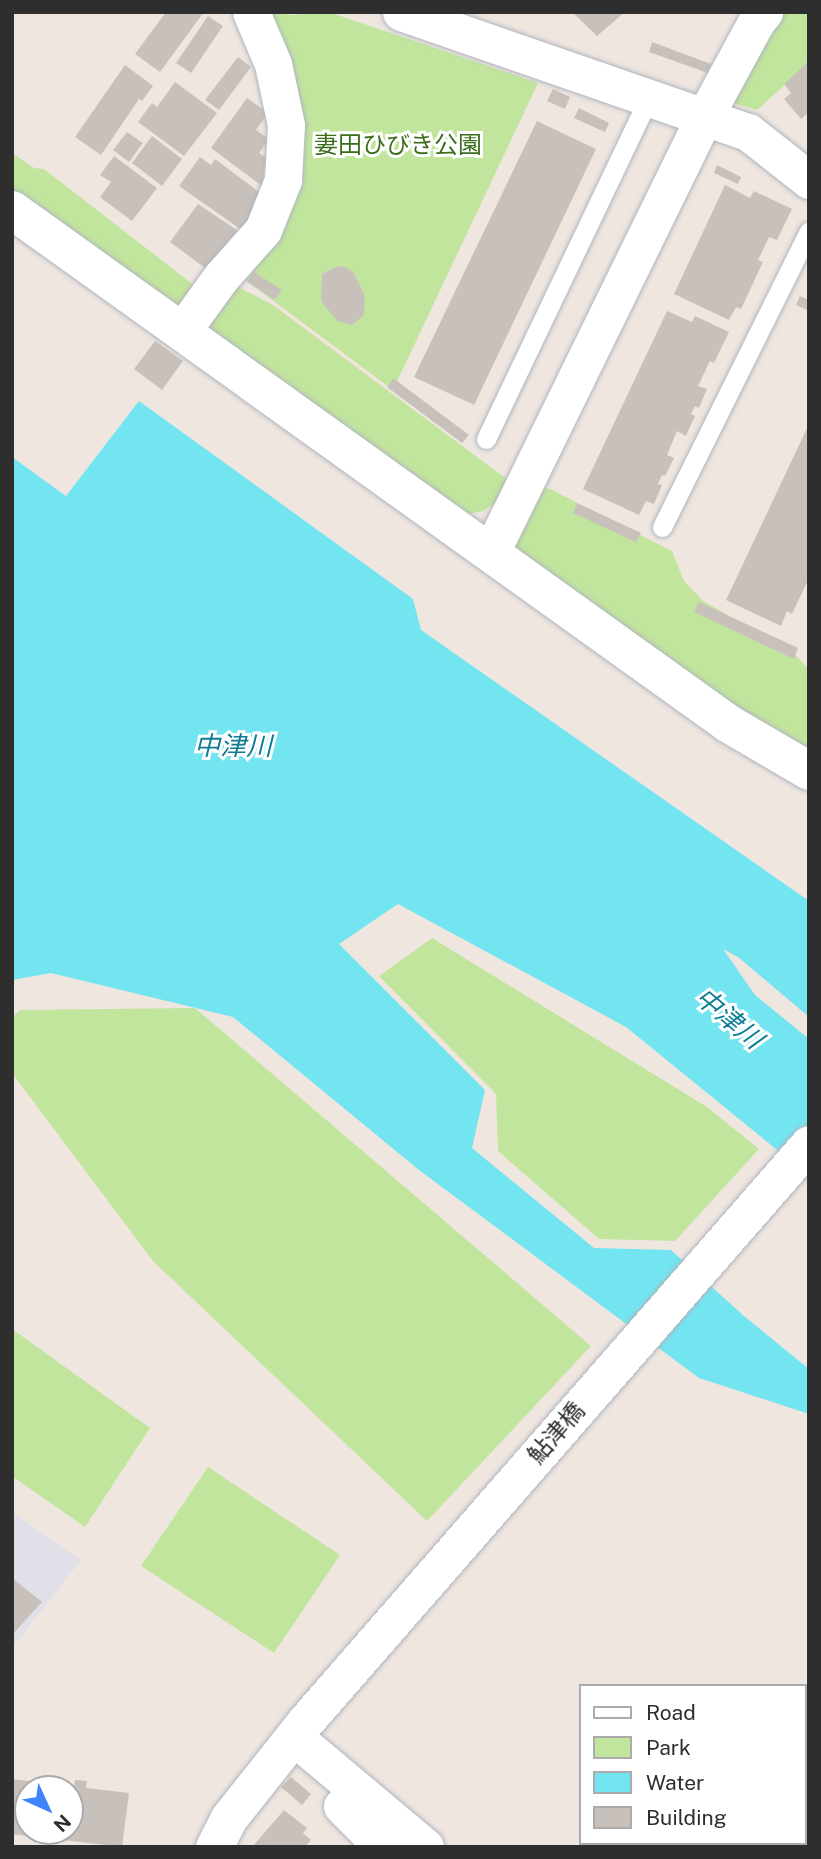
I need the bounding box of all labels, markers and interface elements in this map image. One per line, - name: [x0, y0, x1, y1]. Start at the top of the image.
- park label: 妻田ひびき公園: [314, 131, 482, 159]
- water label: 中津川: [194, 730, 272, 762]
- water label: 中津川: [689, 981, 769, 1055]
- street label: 鮎津橋: [522, 1396, 590, 1470]
- legend: [580, 1684, 807, 1845]
- text: Road: [646, 1700, 696, 1725]
- text: Park: [646, 1735, 691, 1760]
- text: Water: [646, 1770, 704, 1795]
- north arrow: [14, 1775, 84, 1845]
- text: Building: [646, 1805, 727, 1830]
- text: N: [49, 1810, 75, 1836]

